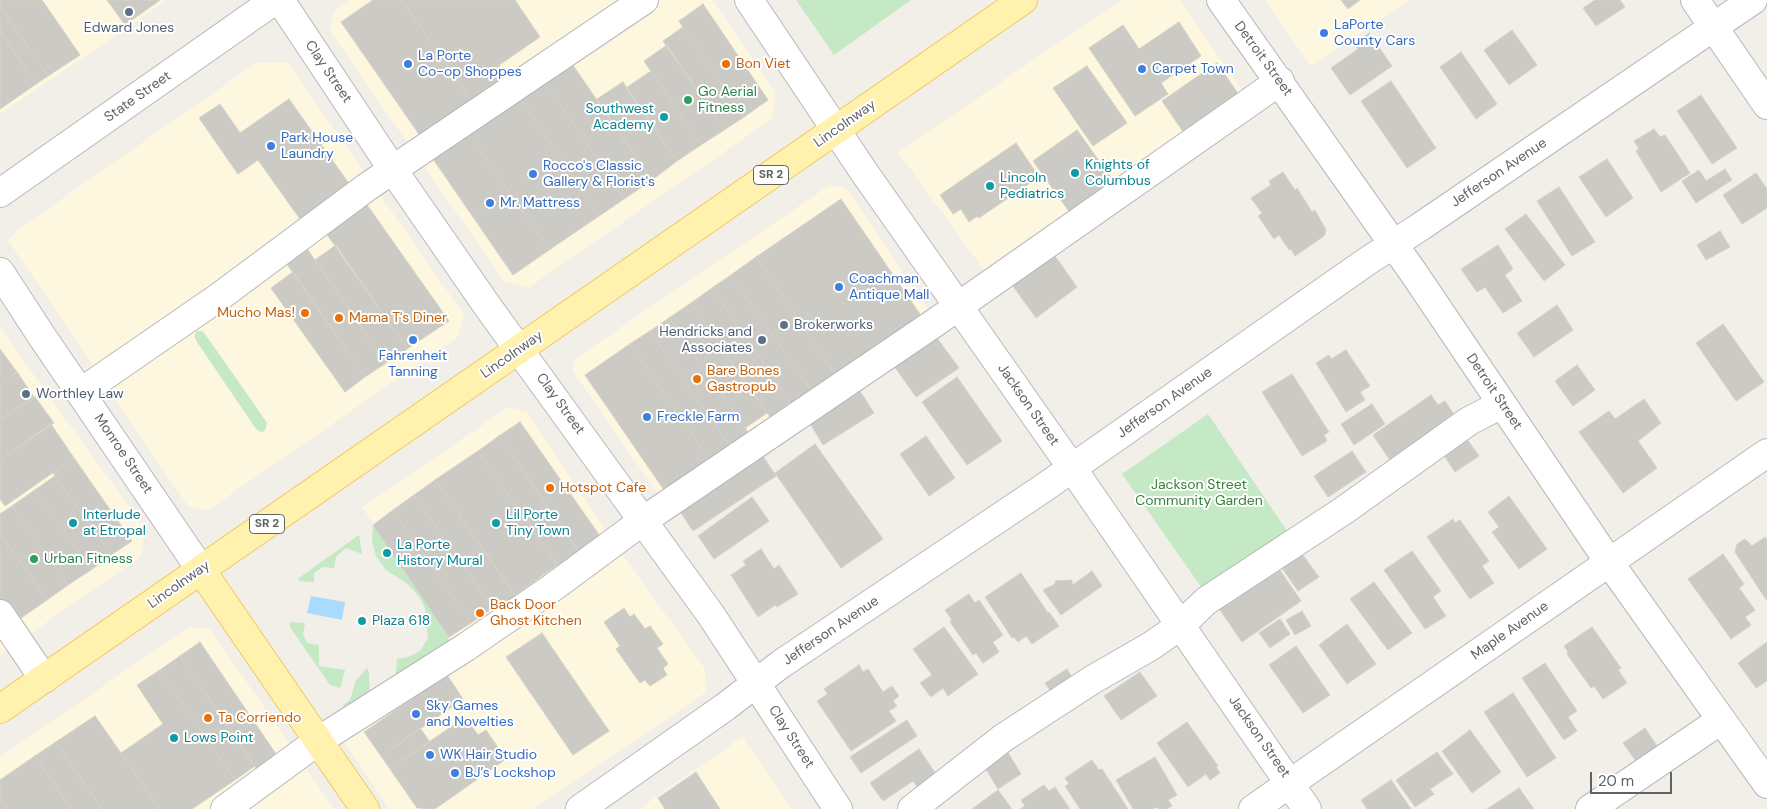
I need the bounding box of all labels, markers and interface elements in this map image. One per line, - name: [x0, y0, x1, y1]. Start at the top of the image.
- marker: Edward Jones: [123, 6, 135, 18]
- place label: LaPorte County Cars: [1334, 17, 1415, 49]
- street label: Detroit Street: [1230, 18, 1296, 100]
- place label: Edward Jones: [84, 20, 174, 36]
- marker: LaPorte County Cars: [1318, 27, 1330, 39]
- street label: Clay Street: [301, 38, 355, 106]
- place label: La Porte Co-op Shoppes: [418, 48, 522, 80]
- place label: Bon Viet: [736, 56, 790, 72]
- marker: La Porte Co-op Shoppes: [402, 58, 414, 70]
- marker: Bon Viet: [720, 58, 732, 70]
- place label: Carpet Town: [1152, 61, 1234, 77]
- marker: Carpet Town: [1136, 63, 1148, 75]
- street label: State Street: [101, 68, 175, 126]
- place label: Go Aerial Fitness: [698, 84, 757, 116]
- marker: Go Aerial Fitness: [682, 94, 694, 106]
- street label: Lincolnway: [811, 97, 879, 151]
- place label: Southwest Academy: [585, 101, 654, 134]
- marker: Southwest Academy: [658, 111, 670, 123]
- place label: Park House Laundry: [281, 130, 353, 162]
- street label: Jefferson Avenue: [1448, 135, 1550, 211]
- marker: Park House Laundry: [265, 140, 277, 152]
- place label: Knights of Columbus: [1085, 157, 1151, 190]
- place label: Rocco's Classic Gallery & Florist's: [543, 158, 655, 190]
- road number: SR 2: [754, 166, 788, 184]
- marker: Knights of Columbus: [1069, 167, 1081, 179]
- marker: Rocco's Classic Gallery & Florist's: [527, 168, 539, 180]
- place label: Lincoln Pediatrics: [1000, 170, 1064, 202]
- marker: Lincoln Pediatrics: [984, 180, 996, 192]
- place label: Mr. Mattress: [500, 195, 580, 211]
- marker: Mr. Mattress: [484, 197, 496, 209]
- place label: Coachman Antique Mall: [849, 271, 929, 304]
- marker: Coachman Antique Mall: [833, 281, 845, 293]
- place label: Mucho Mas!: [217, 305, 295, 321]
- marker: Mucho Mas!: [299, 307, 311, 319]
- place label: Mama T's Diner: [349, 310, 447, 326]
- marker: Mama T's Diner: [333, 312, 345, 324]
- place label: Brokerworks: [794, 317, 873, 333]
- marker: Brokerworks: [778, 319, 790, 331]
- place label: Hendricks and Associates: [659, 324, 752, 357]
- street label: Lincolnway: [478, 328, 546, 382]
- marker: Fahrenheit Tanning: [407, 334, 419, 346]
- marker: Hendricks and Associates: [756, 334, 768, 346]
- place label: Fahrenheit Tanning: [379, 348, 447, 381]
- street label: Detroit Street: [1462, 351, 1526, 433]
- street label: Jackson Street: [994, 361, 1062, 449]
- place label: Bare Bones Gastropub: [707, 363, 779, 396]
- street label: Jefferson Avenue: [1114, 364, 1216, 442]
- street label: Clay Street: [532, 370, 588, 438]
- marker: Bare Bones Gastropub: [691, 373, 703, 385]
- place label: Worthley Law: [36, 386, 124, 402]
- marker: Worthley Law: [20, 388, 32, 400]
- place label: Freckle Farm: [657, 409, 740, 425]
- street label: Monroe Street: [90, 411, 156, 497]
- marker: Freckle Farm: [641, 411, 653, 423]
- park label: Jackson Street Community Garden: [1135, 477, 1263, 510]
- place label: Hotspot Cafe: [560, 480, 646, 496]
- marker: Hotspot Cafe: [544, 482, 556, 494]
- place label: Interlude at Etropal: [83, 507, 146, 540]
- place label: Lil Porte Tiny Town: [506, 507, 570, 540]
- road number: SR 2: [250, 514, 284, 534]
- marker: Interlude at Etropal: [67, 517, 79, 529]
- marker: Lil Porte Tiny Town: [490, 517, 502, 529]
- place label: La Porte History Mural: [397, 537, 483, 570]
- marker: La Porte History Mural: [381, 547, 393, 559]
- place label: Urban Fitness: [44, 551, 133, 567]
- marker: Urban Fitness: [28, 553, 40, 565]
- street label: Lincolnway: [145, 558, 213, 612]
- street label: Jefferson Avenue: [780, 593, 882, 669]
- place label: Back Door Ghost Kitchen: [490, 597, 582, 630]
- street label: Maple Avenue: [1468, 598, 1552, 664]
- marker: Back Door Ghost Kitchen: [474, 607, 486, 619]
- place label: Plaza 618: [372, 613, 430, 629]
- marker: Plaza 618: [356, 615, 368, 627]
- street label: Jackson Street: [1225, 693, 1293, 781]
- place label: Sky Games and Novelties: [426, 698, 514, 730]
- street label: Clay Street: [764, 702, 818, 772]
- marker: Sky Games and Novelties: [410, 708, 422, 720]
- place label: Ta Corriendo: [218, 710, 301, 726]
- marker: Ta Corriendo: [202, 712, 214, 724]
- place label: Lows Point: [184, 730, 253, 746]
- marker: Lows Point: [168, 732, 180, 744]
- place label: WK Hair Studio: [440, 747, 537, 763]
- marker: WK Hair Studio: [424, 749, 436, 761]
- scale bar: [1592, 762, 1674, 794]
- place label: BJ’s Lockshop: [465, 765, 556, 781]
- marker: BJ’s Lockshop: [449, 767, 461, 779]
- text: 20 m: [1598, 771, 1634, 791]

